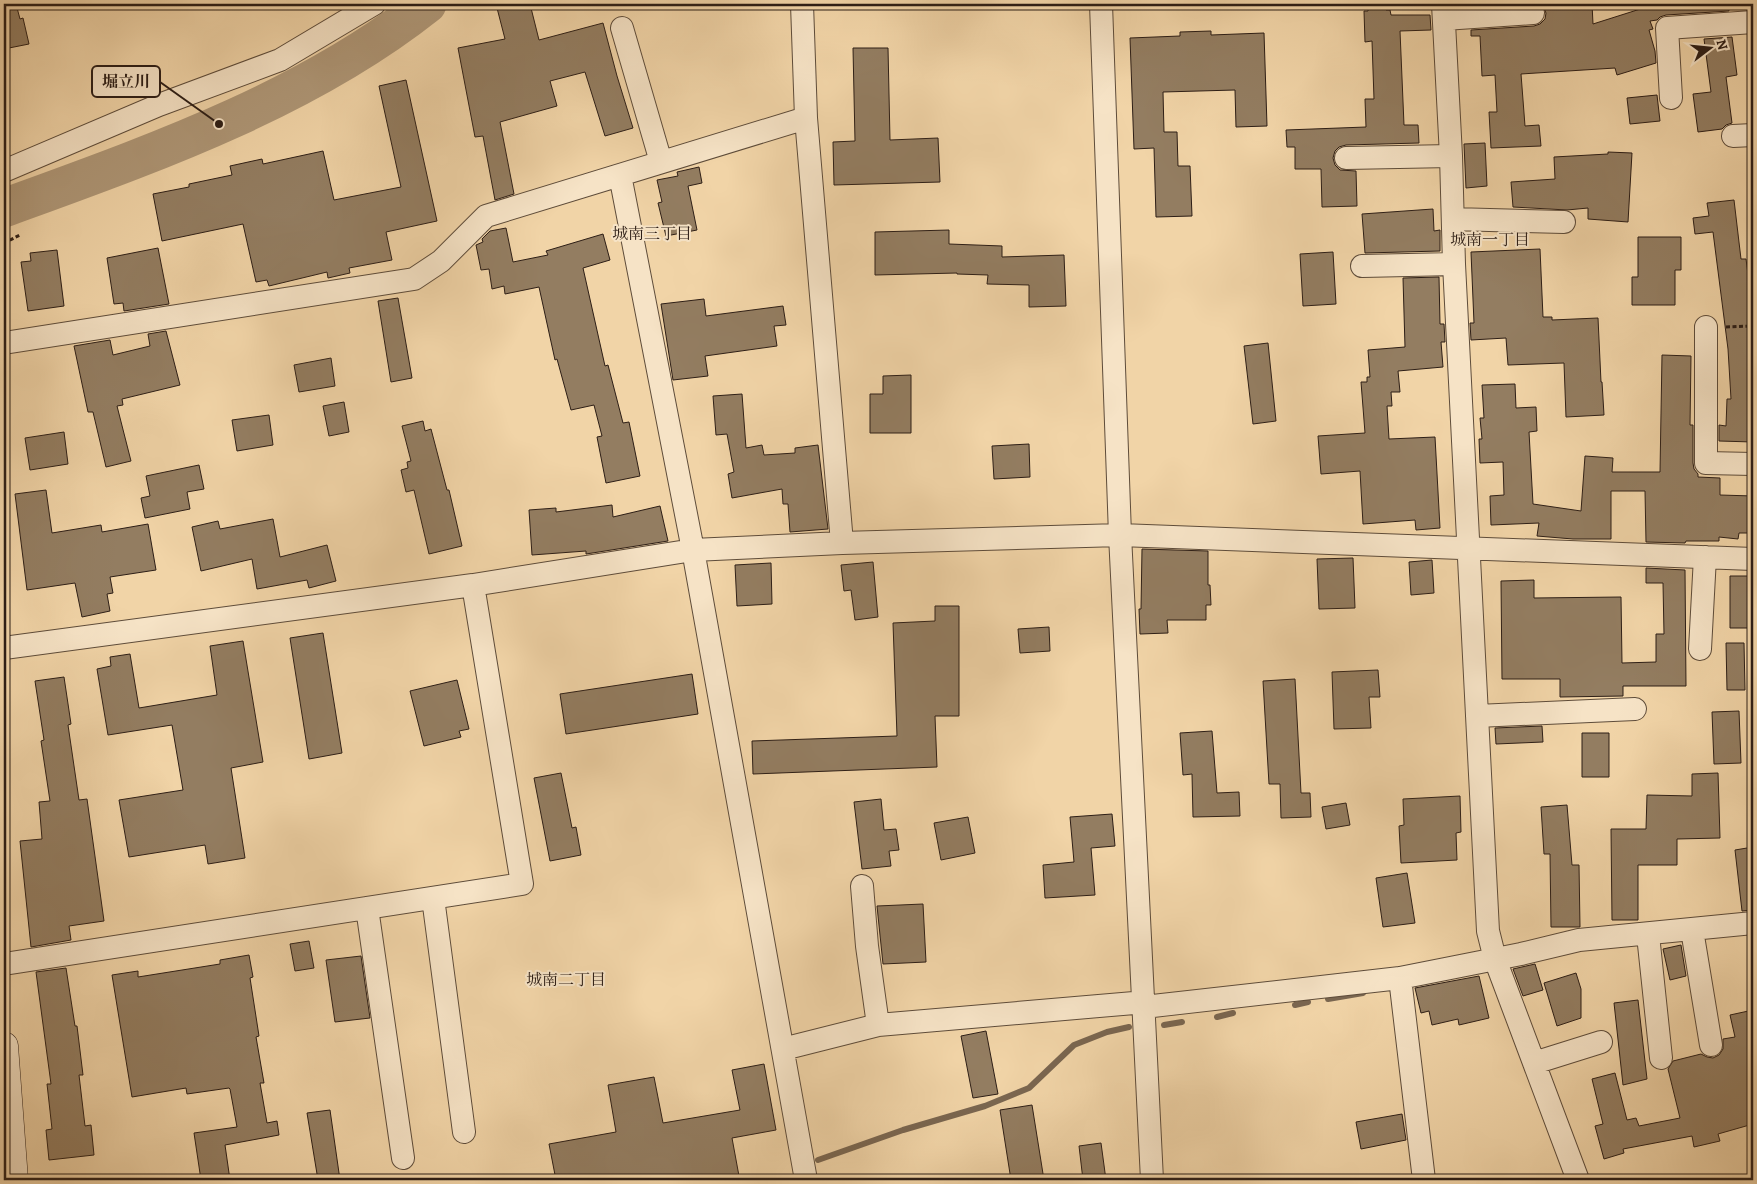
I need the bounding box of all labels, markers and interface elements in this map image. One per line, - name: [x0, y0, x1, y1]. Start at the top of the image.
- north arrow: [1684, 22, 1734, 72]
- text: N: [1711, 37, 1733, 52]
- callout: 堀立川: [92, 66, 160, 97]
- text: 堀立川: [102, 71, 150, 93]
- district label: 城南三丁目: [612, 223, 692, 245]
- district label: 城南一丁目: [1450, 229, 1530, 251]
- district label: 城南二丁目: [526, 969, 606, 991]

